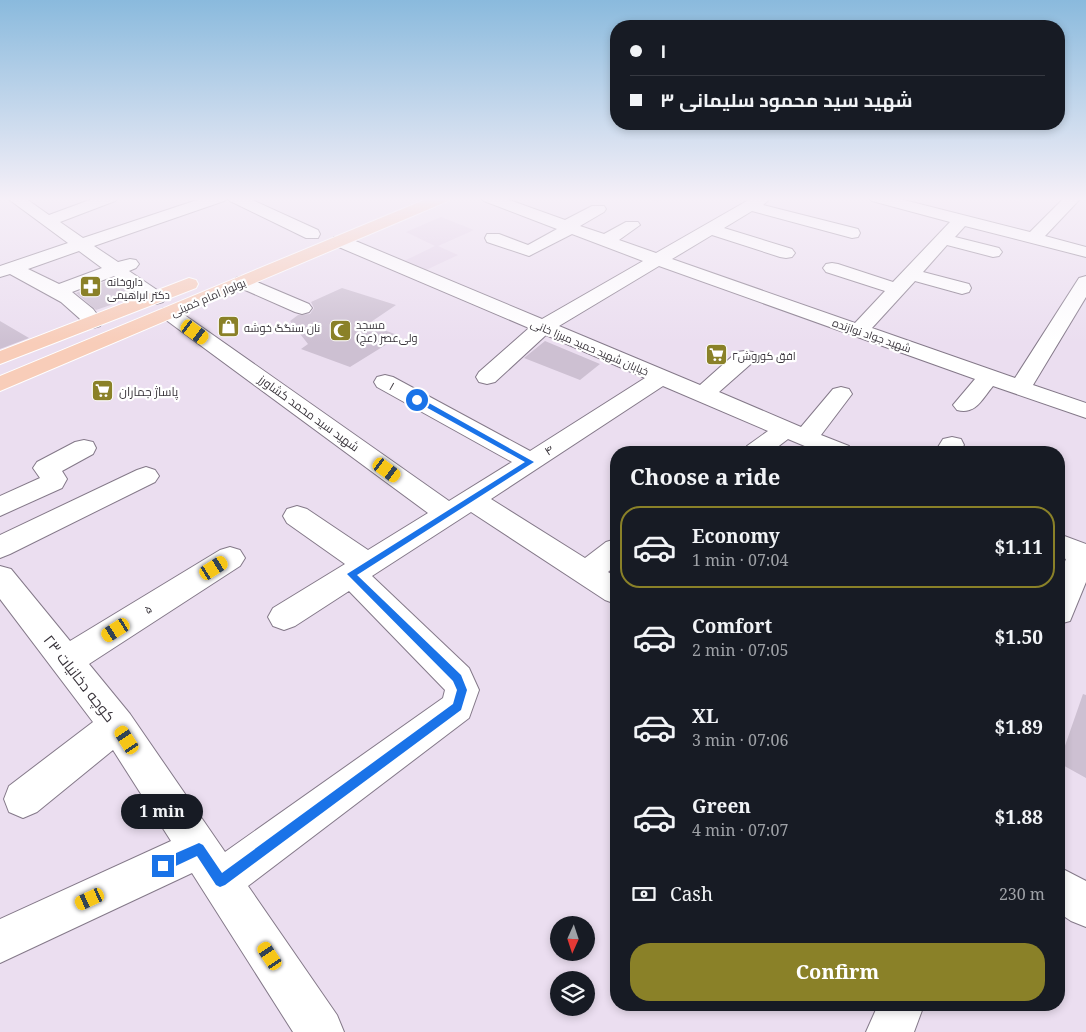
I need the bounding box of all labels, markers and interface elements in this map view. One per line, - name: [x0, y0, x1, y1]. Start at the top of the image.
- text: ۱: [660, 38, 667, 64]
- text: شهید سید محمود سلیمانی ۳: [660, 87, 912, 113]
- place label: داروخانه دکتر ابراهیمی: [107, 274, 170, 302]
- street label: بولوار امام خمینی: [168, 274, 248, 320]
- pharmacy icon: داروخانه دکتر ابراهیمی: [79, 275, 103, 299]
- shop icon: نان سنگگ خوشه: [216, 315, 240, 339]
- street label: خیابان شهید حمید میرزا خانی: [529, 315, 651, 379]
- street label: شهید جواد نوازنده: [831, 315, 913, 355]
- car: [178, 317, 211, 347]
- place label: مسجد ولی‌عصر (عج): [356, 317, 417, 346]
- mosque icon: مسجد ولی‌عصر (عج): [328, 318, 352, 342]
- place label: نان سنگگ خوشه: [244, 320, 320, 335]
- supermarket icon: افق کوروش۲: [704, 343, 728, 367]
- place label: افق کوروش۲: [732, 348, 796, 363]
- street label: شهید سید محمد کشاورز: [254, 370, 363, 455]
- street label: ۱: [386, 378, 398, 394]
- supermarket icon: پاساژ جماران: [91, 379, 115, 403]
- place label: پاساژ جماران: [119, 383, 179, 401]
- route start: [406, 389, 428, 411]
- street label: ۴: [541, 441, 557, 459]
- car: [370, 455, 403, 485]
- text: Choose a ride: [630, 461, 780, 491]
- text: Economy: [692, 523, 780, 549]
- icon: car: [632, 525, 677, 570]
- text: $1.11: [994, 534, 1043, 560]
- text: 1 min · 07:04: [692, 549, 788, 571]
- car: [197, 554, 230, 582]
- street label: ۵: [141, 600, 155, 618]
- text: Comfort: [692, 613, 772, 639]
- icon: car: [632, 615, 677, 660]
- car: [99, 616, 132, 644]
- text: $1.50: [994, 624, 1043, 650]
- street label: کوچه دخانیات ۲۳: [39, 630, 120, 726]
- text: 2 min · 07:05: [692, 639, 788, 661]
- text: XL: [692, 703, 718, 729]
- icon: car: [632, 705, 677, 750]
- text: $1.89: [994, 714, 1043, 740]
- car: [112, 723, 141, 757]
- text: 3 min · 07:06: [692, 729, 788, 751]
- text: Green: [692, 793, 751, 819]
- callout: 1 min: [122, 794, 204, 828]
- icon: car: [632, 795, 677, 840]
- text: 1 min: [139, 800, 185, 822]
- text: $1.88: [994, 804, 1043, 830]
- text: 4 min · 07:07: [692, 819, 788, 841]
- route end: [152, 855, 174, 877]
- icon: cash: [630, 880, 658, 908]
- text: Cash: [670, 881, 713, 907]
- text: 230 m: [999, 883, 1045, 905]
- car: [73, 886, 106, 912]
- north arrow: [550, 916, 595, 961]
- map controls: [550, 916, 595, 1016]
- car: [255, 939, 284, 973]
- button: Confirm: [630, 943, 1045, 1001]
- button: layers: [550, 971, 595, 1016]

